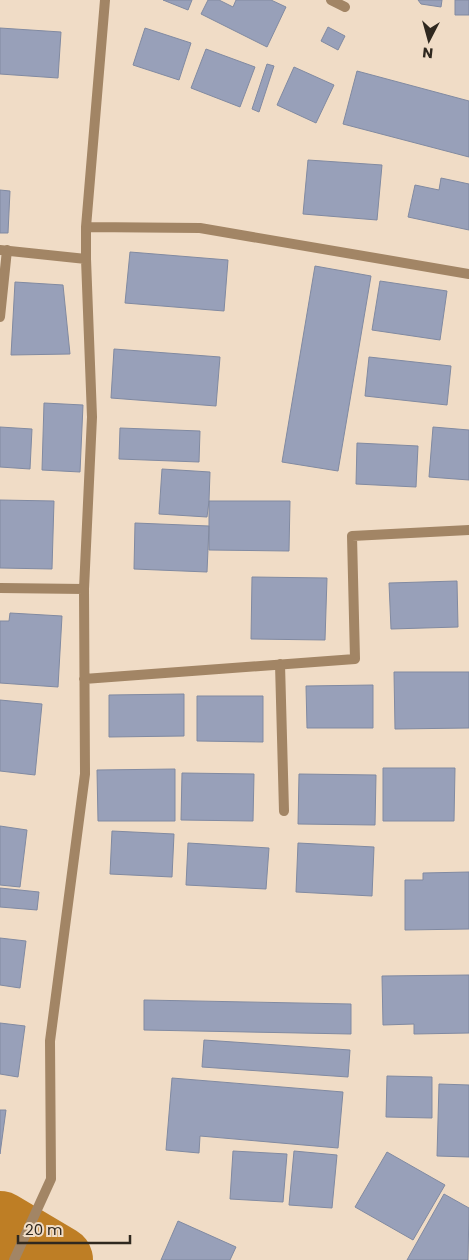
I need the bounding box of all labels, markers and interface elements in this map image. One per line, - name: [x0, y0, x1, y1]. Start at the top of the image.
- north arrow: [404, 15, 454, 65]
- text: N: [421, 42, 434, 63]
- scale bar: [18, 1212, 130, 1244]
- text: 20 m: [25, 1219, 63, 1240]

